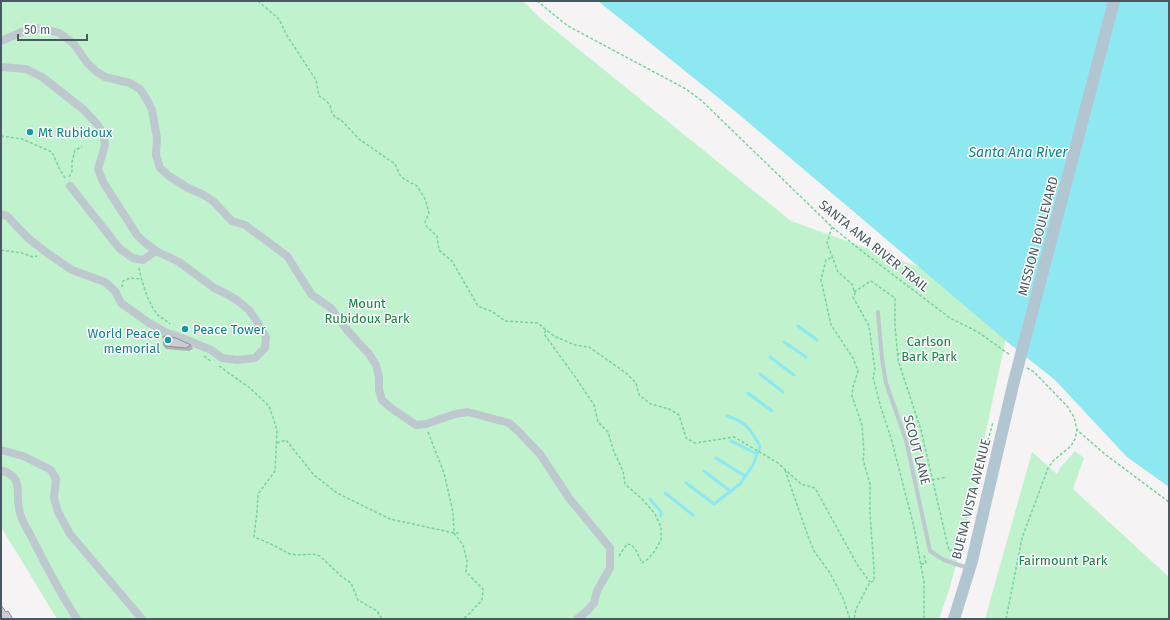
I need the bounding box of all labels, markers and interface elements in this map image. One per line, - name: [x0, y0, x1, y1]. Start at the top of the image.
- scale bar: [18, 16, 87, 42]
- text: 50 m: [24, 23, 50, 37]
- place label: Mt Rubidoux: [38, 125, 113, 140]
- marker: Mt Rubidoux: [25, 127, 35, 137]
- water label: Santa Ana River: [967, 144, 1068, 161]
- street label: MISSION BOULEVARD: [1015, 175, 1061, 297]
- street label: SANTA ANA RIVER TRAIL: [816, 197, 932, 295]
- park label: Mount Rubidoux Park: [324, 296, 410, 326]
- place label: Peace Tower: [193, 322, 266, 337]
- marker: Peace Tower: [180, 324, 190, 334]
- place label: World Peace memorial: [88, 326, 160, 356]
- park label: Carlson Bark Park: [901, 334, 957, 364]
- marker: World Peace memorial: [163, 335, 173, 345]
- street label: SCOUT LANE: [900, 413, 934, 487]
- street label: BUENA VISTA AVENUE: [949, 437, 993, 561]
- park label: Fairmount Park: [1019, 553, 1108, 568]

